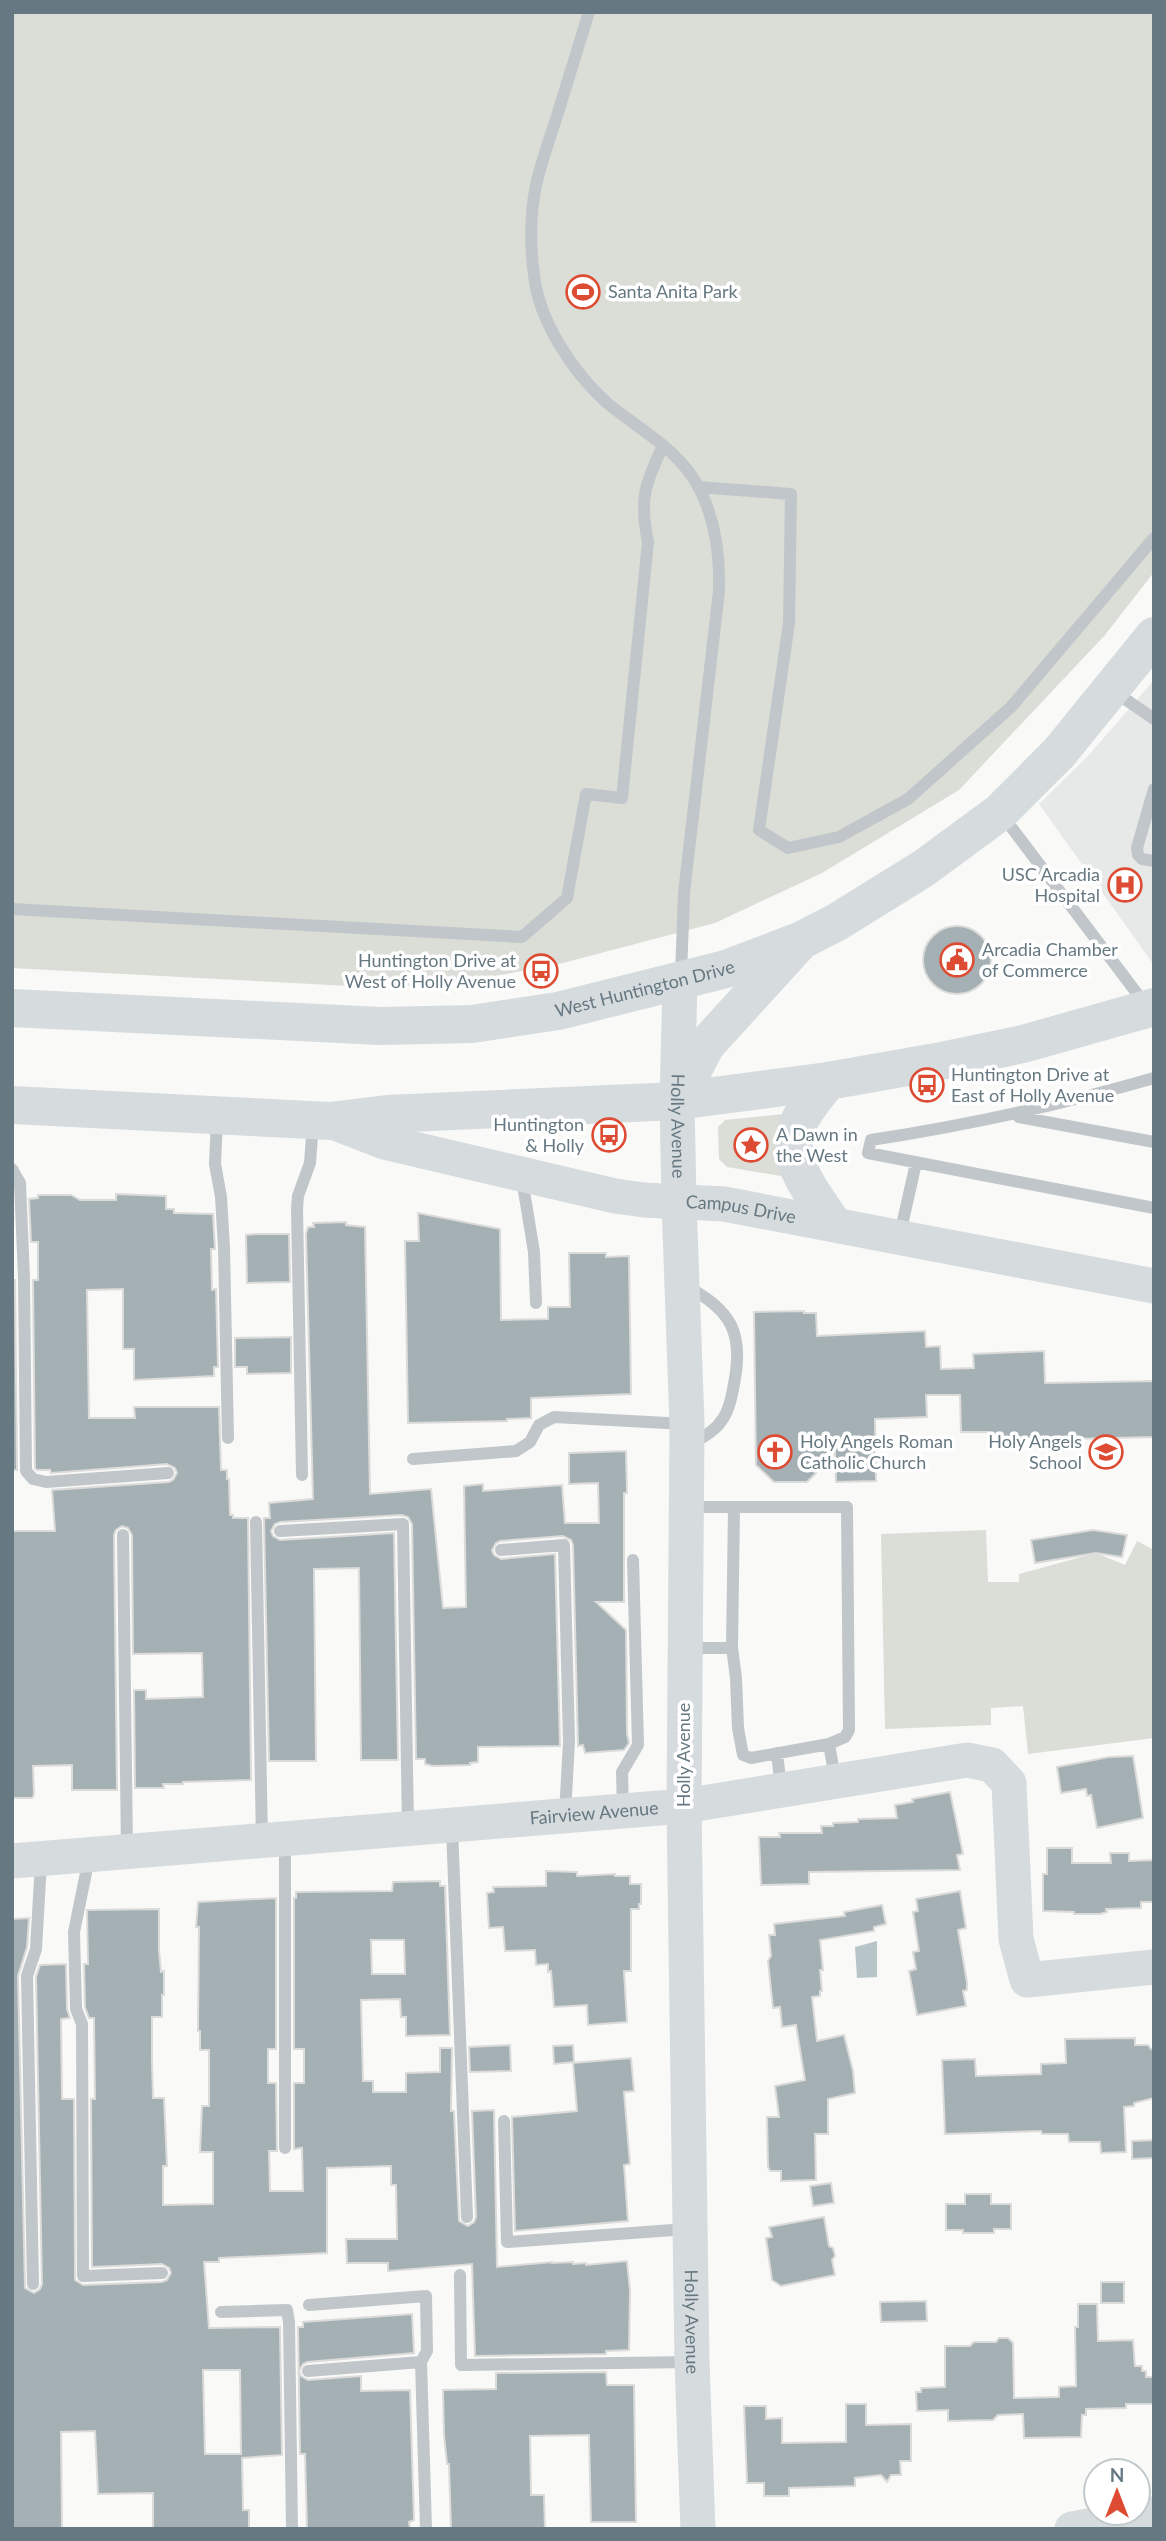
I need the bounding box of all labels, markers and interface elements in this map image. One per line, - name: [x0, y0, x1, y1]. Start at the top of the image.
- sports icon: Santa Anita Park: [564, 273, 602, 311]
- place label: Santa Anita Park: [608, 280, 738, 302]
- place label: USC Arcadia Hospital: [1002, 863, 1100, 906]
- hospital icon: USC Arcadia Hospital: [1106, 866, 1144, 904]
- place label: Arcadia Chamber of Commerce: [982, 938, 1118, 981]
- public building icon: Arcadia Chamber of Commerce: [938, 941, 976, 979]
- place label: Huntington Drive at West of Holly Avenue: [345, 949, 517, 992]
- bus stop icon: Huntington Drive at West of Holly Avenue: [522, 952, 560, 990]
- street label: West Huntington Drive: [553, 955, 738, 1021]
- place label: Huntington Drive at East of Holly Avenue: [951, 1063, 1114, 1106]
- bus stop icon: Huntington Drive at East of Holly Avenue: [908, 1066, 946, 1104]
- street label: Holly Avenue: [667, 1073, 691, 1178]
- place label: Huntington & Holly: [493, 1113, 585, 1156]
- bus stop icon: Huntington & Holly: [590, 1116, 628, 1154]
- place label: A Dawn in the West: [776, 1123, 858, 1166]
- place icon: A Dawn in the West: [732, 1126, 770, 1164]
- street label: Campus Drive: [685, 1190, 798, 1228]
- place label: Holy Angels Roman Catholic Church: [800, 1430, 953, 1473]
- place label: Holy Angels School: [988, 1430, 1082, 1473]
- church icon: Holy Angels Roman Catholic Church: [756, 1433, 794, 1471]
- school or university icon: Holy Angels School: [1087, 1433, 1125, 1471]
- street label: Holly Avenue: [672, 1703, 694, 1807]
- street label: Fairview Avenue: [529, 1796, 659, 1829]
- street label: Holly Avenue: [681, 2269, 704, 2374]
- north arrow: [1082, 2457, 1152, 2527]
- text: N: [1110, 2463, 1124, 2486]

